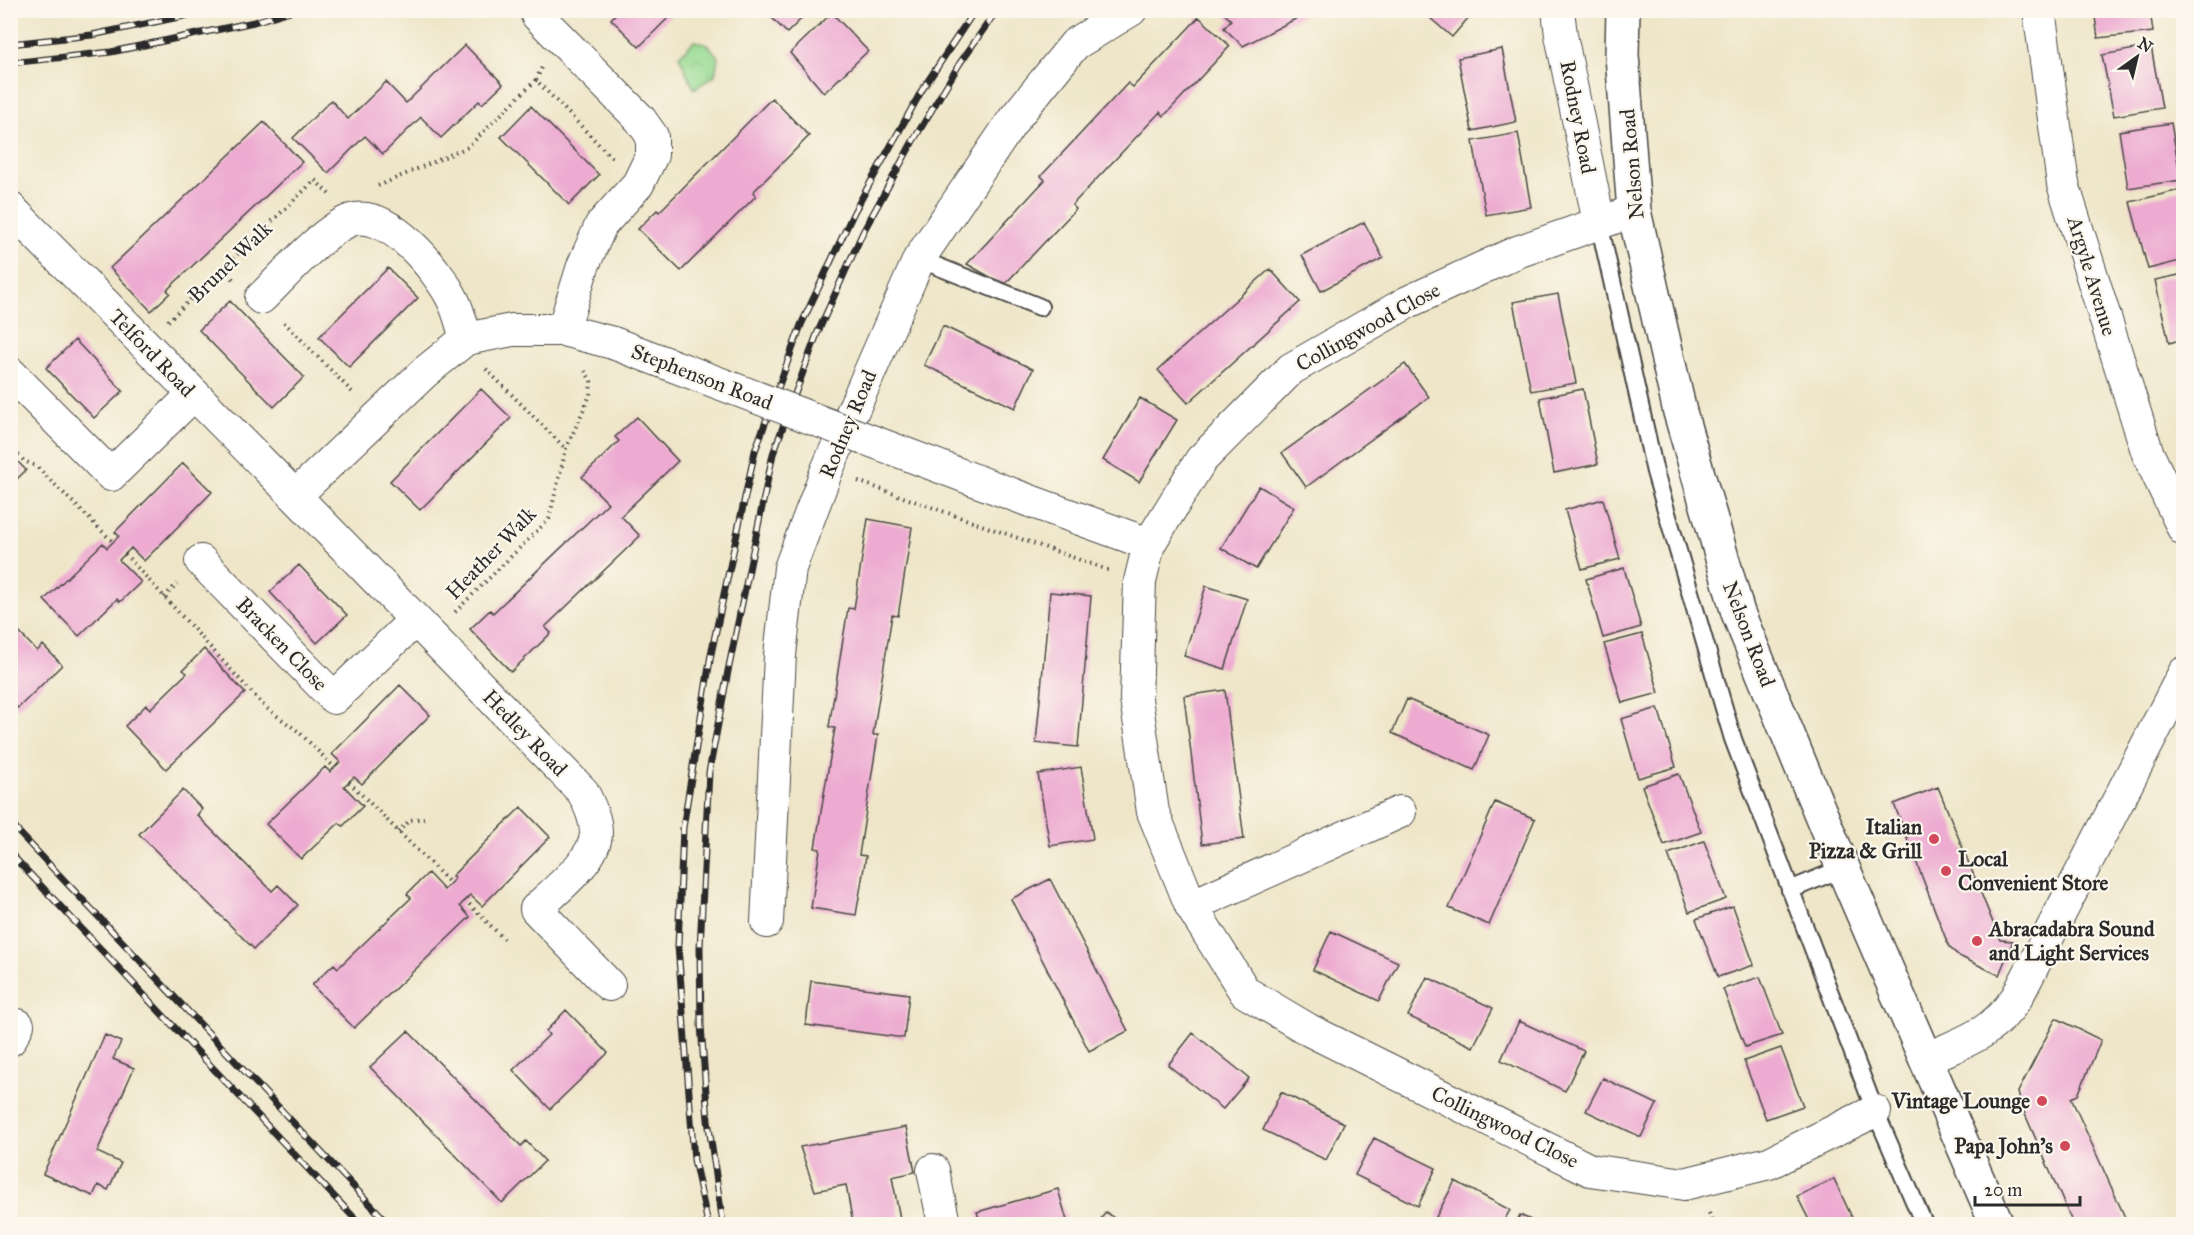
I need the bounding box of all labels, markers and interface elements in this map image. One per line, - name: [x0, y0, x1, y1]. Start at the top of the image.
- north arrow: [2107, 27, 2167, 87]
- text: N: [2134, 33, 2156, 57]
- street label: Rodney Road: [1554, 58, 1602, 176]
- street label: Nelson Road: [1614, 107, 1650, 220]
- street label: Argyle Avenue: [2061, 212, 2123, 339]
- street label: Brunel Walk: [183, 215, 278, 308]
- street label: Collingwood Close: [1291, 277, 1445, 377]
- street label: Telford Road: [104, 304, 201, 403]
- street label: Stephenson Road: [628, 338, 777, 416]
- street label: Rodney Road: [814, 366, 883, 482]
- street label: Heather Walk: [440, 501, 542, 605]
- street label: Nelson Road: [1717, 578, 1781, 691]
- street label: Bracken Close: [231, 592, 333, 697]
- street label: Hedley Road: [477, 684, 573, 782]
- place label: Italian Pizza & Grill: [1809, 814, 1923, 864]
- marker: Italian Pizza & Grill: [1927, 832, 1941, 846]
- place label: Local Convenient Store: [1958, 846, 2109, 896]
- marker: Local Convenient Store: [1939, 864, 1953, 878]
- place label: Abracadabra Sound and Light Services: [1987, 916, 2155, 966]
- marker: Abracadabra Sound and Light Services: [1970, 934, 1984, 948]
- street label: Collingwood Close: [1427, 1080, 1583, 1174]
- place label: Vintage Lounge: [1891, 1088, 2030, 1114]
- marker: Vintage Lounge: [2035, 1094, 2049, 1108]
- place label: Papa John's: [1954, 1133, 2053, 1160]
- marker: Papa John's: [2058, 1139, 2072, 1153]
- scale bar: [1975, 1169, 2080, 1207]
- text: 20 m: [1984, 1179, 2022, 1201]

